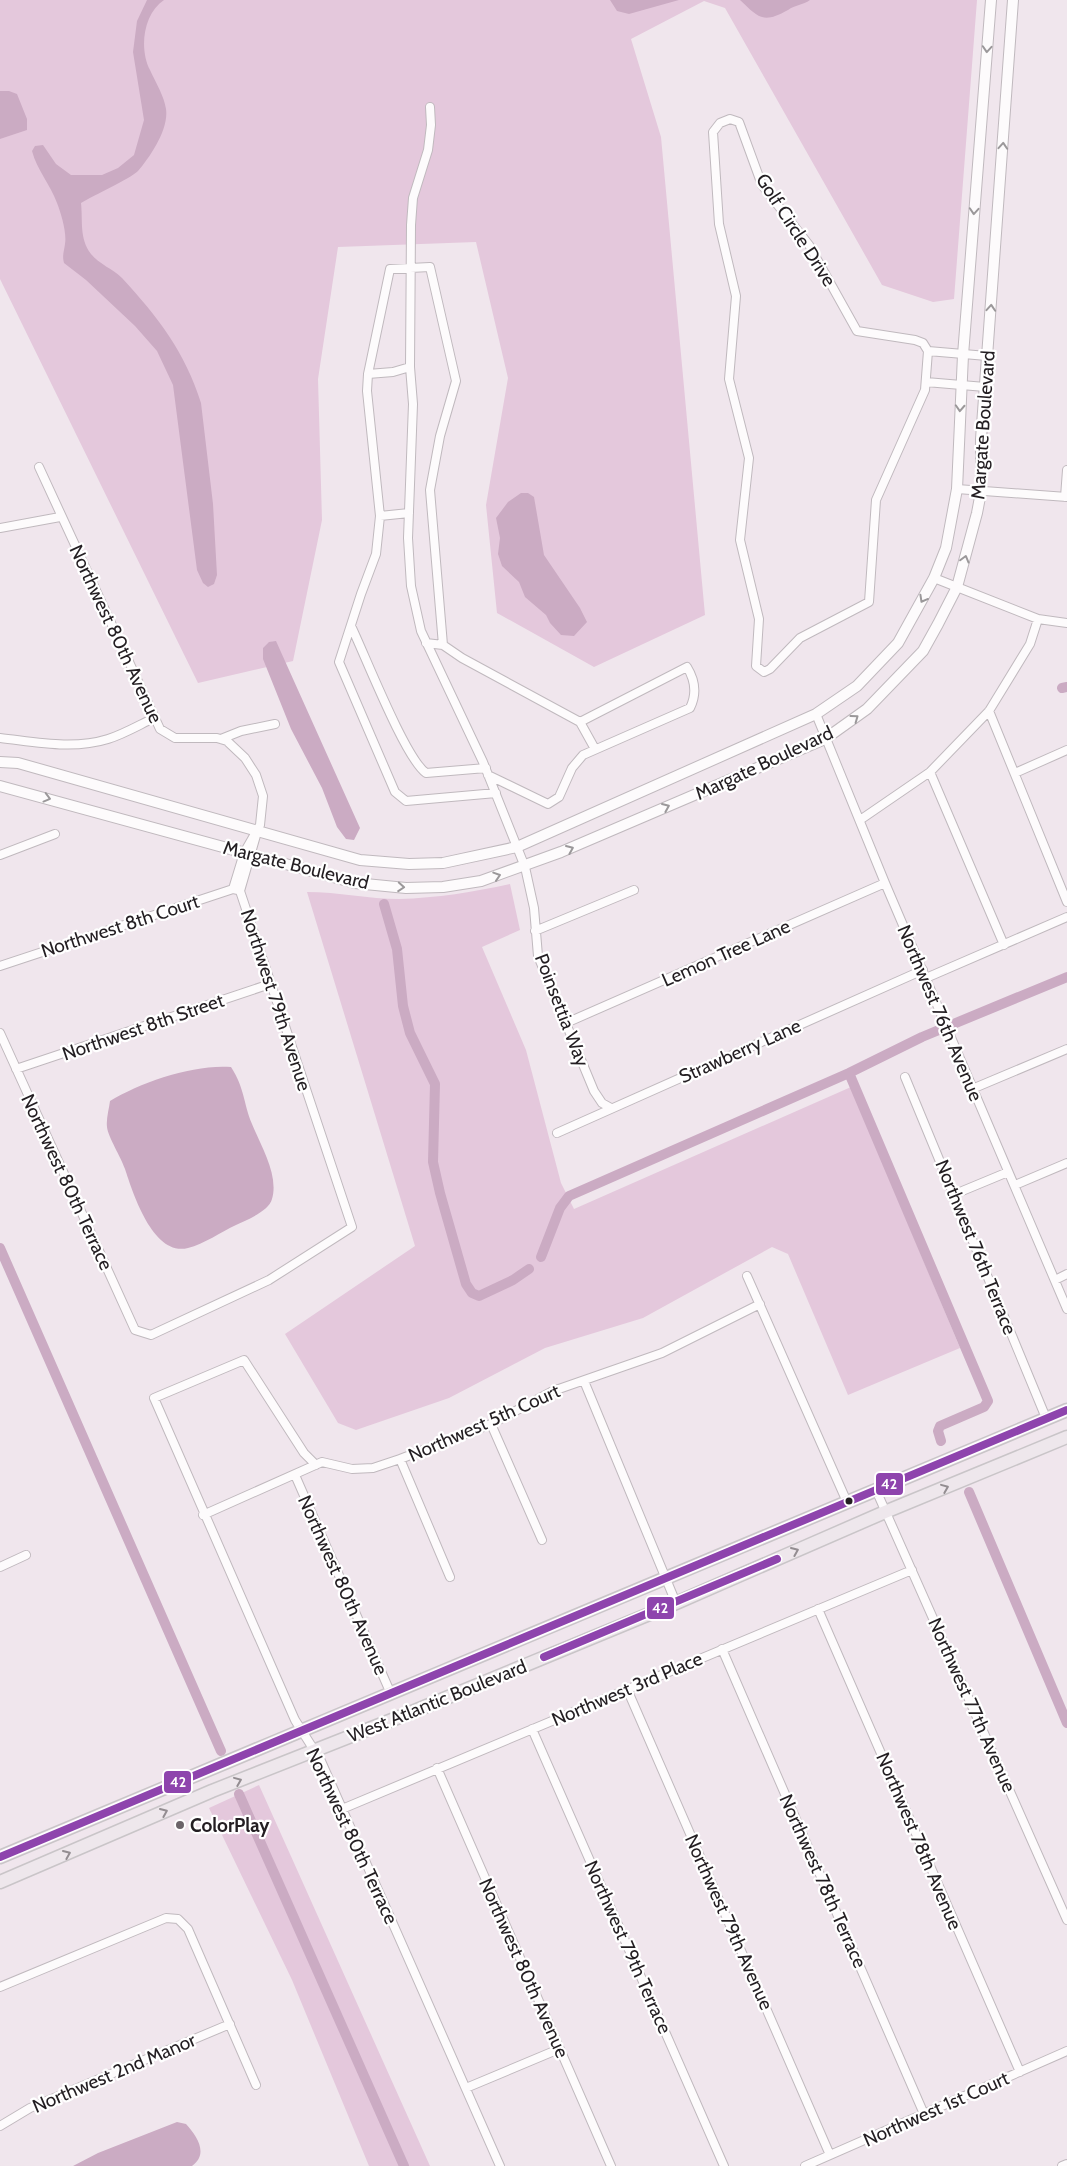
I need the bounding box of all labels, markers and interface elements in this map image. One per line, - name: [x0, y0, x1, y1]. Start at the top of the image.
- one-way arrow: [982, 45, 993, 53]
- one-way arrow: [997, 141, 1008, 149]
- street label: Golf Circle Drive: [751, 169, 841, 291]
- one-way arrow: [969, 207, 980, 215]
- one-way arrow: [985, 303, 996, 311]
- street label: Margate Boulevard: [966, 350, 1000, 500]
- one-way arrow: [955, 404, 966, 412]
- street label: Northwest 80th Avenue: [65, 541, 168, 727]
- one-way arrow: [959, 555, 969, 563]
- one-way arrow: [919, 594, 929, 603]
- one-way arrow: [849, 715, 859, 724]
- street label: Margate Boulevard: [691, 721, 837, 805]
- one-way arrow: [43, 792, 52, 803]
- one-way arrow: [661, 803, 670, 814]
- street label: Margate Boulevard: [221, 836, 371, 894]
- one-way arrow: [565, 844, 574, 855]
- one-way arrow: [492, 872, 501, 882]
- one-way arrow: [398, 882, 406, 893]
- street label: Northwest 8th Court: [38, 889, 202, 962]
- street label: Northwest 79th Avenue: [236, 906, 316, 1094]
- street label: Lemon Tree Lane: [658, 914, 794, 992]
- street label: Northwest 76th Avenue: [892, 921, 988, 1105]
- street label: Poinsettia Way: [530, 950, 594, 1070]
- street label: Northwest 8th Street: [59, 988, 227, 1065]
- street label: Strawberry Lane: [676, 1014, 805, 1088]
- street label: Northwest 80th Terrace: [16, 1090, 118, 1274]
- street label: Northwest 76th Terrace: [930, 1156, 1022, 1338]
- street label: Northwest 5th Court: [405, 1379, 564, 1467]
- line badge: 42: [875, 1472, 904, 1496]
- text: 42: [881, 1475, 897, 1493]
- one-way arrow: [940, 1483, 949, 1494]
- street label: Northwest 80th Avenue: [293, 1492, 393, 1679]
- unlabelled marker: [844, 1496, 854, 1506]
- one-way arrow: [790, 1546, 799, 1557]
- line badge: 42: [646, 1596, 675, 1620]
- text: 42: [652, 1599, 668, 1617]
- street label: Northwest 77th Avenue: [923, 1614, 1021, 1796]
- street label: Northwest 3rd Place: [548, 1647, 706, 1731]
- street label: West Atlantic Boulevard: [344, 1655, 530, 1747]
- street label: Northwest 80th Terrace: [301, 1744, 403, 1928]
- street label: Northwest 78th Avenue: [871, 1749, 967, 1933]
- line badge: 42: [163, 1770, 192, 1794]
- text: 42: [170, 1773, 186, 1791]
- one-way arrow: [233, 1777, 242, 1787]
- street label: Northwest 78th Terrace: [774, 1791, 872, 1972]
- one-way arrow: [159, 1808, 168, 1819]
- place label: ColorPlay: [190, 1814, 270, 1837]
- marker: ColorPlay: [174, 1819, 186, 1831]
- street label: Northwest 79th Avenue: [680, 1831, 778, 2014]
- one-way arrow: [62, 1849, 71, 1860]
- street label: Northwest 79th Terrace: [579, 1857, 677, 2037]
- street label: Northwest 80th Avenue: [474, 1875, 574, 2062]
- street label: Northwest 2nd Manor: [29, 2028, 199, 2118]
- street label: Northwest 1st Court: [860, 2066, 1013, 2151]

